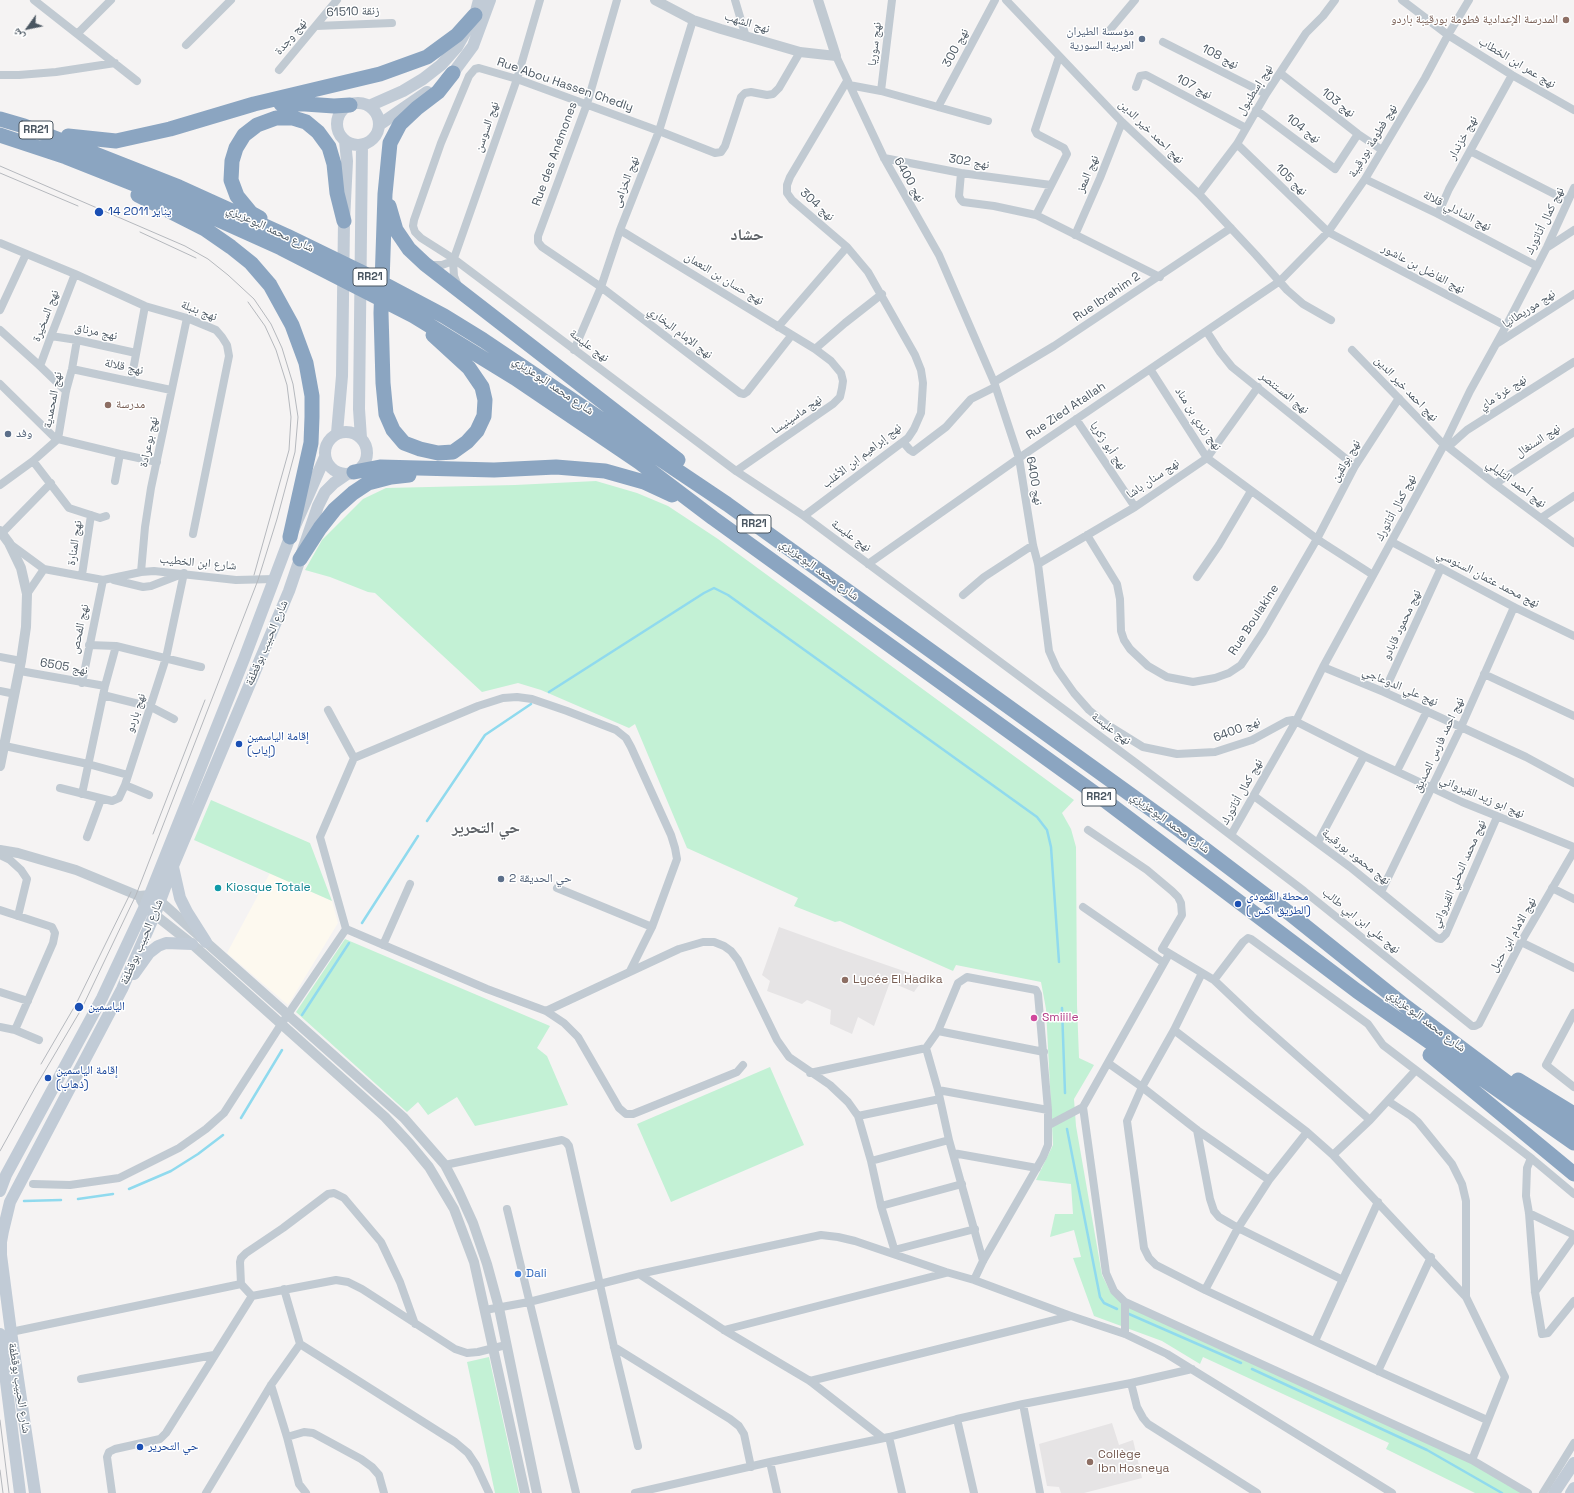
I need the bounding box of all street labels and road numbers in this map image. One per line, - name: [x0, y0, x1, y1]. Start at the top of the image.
- street label: زنقة 61510: [326, 4, 380, 20]
- street label: نهج الشهب: [723, 9, 771, 37]
- street label: نهج وجدة: [272, 16, 310, 58]
- street label: نهج سوريا: [865, 21, 885, 67]
- street label: نهج 300: [940, 26, 972, 70]
- street label: نهج عمر ابن الخطاب: [1476, 34, 1558, 92]
- street label: نهج 108: [1199, 42, 1241, 72]
- street label: Rue Abou Hassen Chedly: [495, 55, 635, 115]
- street label: نهج إسطنبول: [1234, 62, 1276, 118]
- street label: نهج 107: [1174, 72, 1214, 102]
- street label: نهج 103: [1318, 85, 1358, 121]
- street label: نهج احمد خير الدين: [1115, 97, 1187, 167]
- street label: نهج السوسن: [472, 100, 502, 154]
- street label: Rue des Anémones: [529, 100, 581, 208]
- street label: نهج فطومة بورقيبة: [1345, 102, 1401, 180]
- street label: نهج 104: [1283, 111, 1323, 147]
- street label: نهج خزندار: [1445, 114, 1481, 162]
- road number: RR21: [19, 121, 53, 139]
- street label: نهج 302: [948, 152, 990, 172]
- street label: نهج المعز: [1074, 153, 1102, 195]
- street label: نهج الخزامى: [610, 154, 642, 210]
- street label: نهج 6400: [890, 155, 928, 205]
- street label: نهج 105: [1272, 161, 1310, 199]
- street label: نهج كمال أتاتورك: [1522, 185, 1568, 257]
- street label: نهج 304: [797, 186, 837, 224]
- street label: نهج الشادلي قلالة: [1421, 188, 1493, 234]
- street label: شارع محمد البوعزيزي: [224, 202, 316, 256]
- street label: نهج الفاضل بن عاشور: [1379, 241, 1467, 297]
- street label: نهج حسان بن النعمان: [682, 250, 766, 308]
- road number: RR21: [353, 268, 387, 286]
- street label: Rue Ibrahim 2: [1071, 269, 1143, 325]
- street label: نهج موريطانيا: [1500, 287, 1558, 331]
- street label: نهج السخيرة: [30, 288, 62, 344]
- street label: نهج بنبلة: [179, 298, 219, 324]
- street label: نهج الإمام البخاري: [645, 304, 715, 362]
- street label: نهج مرناق: [73, 320, 119, 344]
- street label: نهج عليسة: [566, 327, 612, 365]
- street label: شارع محمد البوعزيزي: [510, 353, 596, 419]
- street label: نهج احمد خير الدين: [1371, 353, 1441, 425]
- street label: نهج قلالة: [103, 356, 145, 378]
- street label: نهج المستنصر: [1256, 369, 1312, 417]
- street label: نهج المحمدية: [40, 370, 66, 430]
- street label: نهج غرة ماي: [1477, 372, 1529, 414]
- street label: Rue Zied Atallah: [1024, 379, 1108, 443]
- street label: نهج زيري بن مناد: [1172, 385, 1224, 453]
- street label: نهج ماسينيسا: [769, 392, 825, 438]
- street label: نهج بوعرادة: [137, 415, 161, 469]
- street label: نهج أبو زكريا: [1087, 419, 1129, 473]
- street label: نهج إبراهيم ابن الأغلب: [819, 421, 905, 491]
- street label: نهج السنغال: [1513, 421, 1563, 461]
- street label: نهج بولقين: [1328, 437, 1364, 485]
- street label: نهج 6400: [1023, 456, 1045, 506]
- street label: نهج سنان باشا: [1124, 456, 1182, 502]
- street label: نهج أحمد التليلي: [1483, 457, 1549, 511]
- street label: نهج كمال أتاتورك: [1372, 472, 1420, 544]
- road number: RR21: [737, 515, 771, 533]
- street label: نهج عليسة: [828, 517, 874, 555]
- street label: نهج المنارة: [64, 519, 86, 567]
- street label: شارع محمد البوعزيزي: [776, 536, 862, 604]
- street label: نهج محمد عثمان السنوسي: [1434, 547, 1542, 611]
- street label: شارع ابن الخطيب: [159, 552, 237, 574]
- street label: Rue Boulakine: [1226, 582, 1282, 658]
- street label: نهج محمود قابادو: [1379, 588, 1425, 662]
- street label: شارع الحبيب بوقطفة: [242, 598, 292, 688]
- street label: نهج الفحص: [68, 603, 92, 655]
- street label: نهج 6505: [39, 656, 89, 678]
- street label: نهج علي الدوعاجي: [1360, 665, 1440, 709]
- street label: نهج باردو: [123, 692, 149, 734]
- street label: نهج احمد فارس الصديق: [1411, 695, 1467, 795]
- street label: نهج عليسة: [1088, 710, 1134, 748]
- street label: نهج 6400: [1211, 714, 1263, 746]
- street label: نهج كمال أتاتورك: [1218, 756, 1266, 828]
- street label: نهج ابو زيد القيرواني: [1438, 773, 1526, 821]
- road number: RR21: [1082, 788, 1116, 806]
- street label: شارع محمد البوعزيزي: [1127, 789, 1213, 857]
- street label: نهج محمد النحلي القيرواني: [1429, 818, 1489, 930]
- street label: نهج محمود بورقيبة: [1319, 826, 1393, 888]
- street label: نهج علي ابن ابي طالب: [1319, 885, 1403, 957]
- street label: نهج الامام ابن حنبل: [1486, 895, 1540, 975]
- street label: شارع الحبيب بوقطفة: [117, 897, 167, 987]
- street label: شارع محمد البوعزيزي: [1384, 987, 1468, 1055]
- street label: شارع الحبيب بوقطفة: [5, 1342, 33, 1434]

